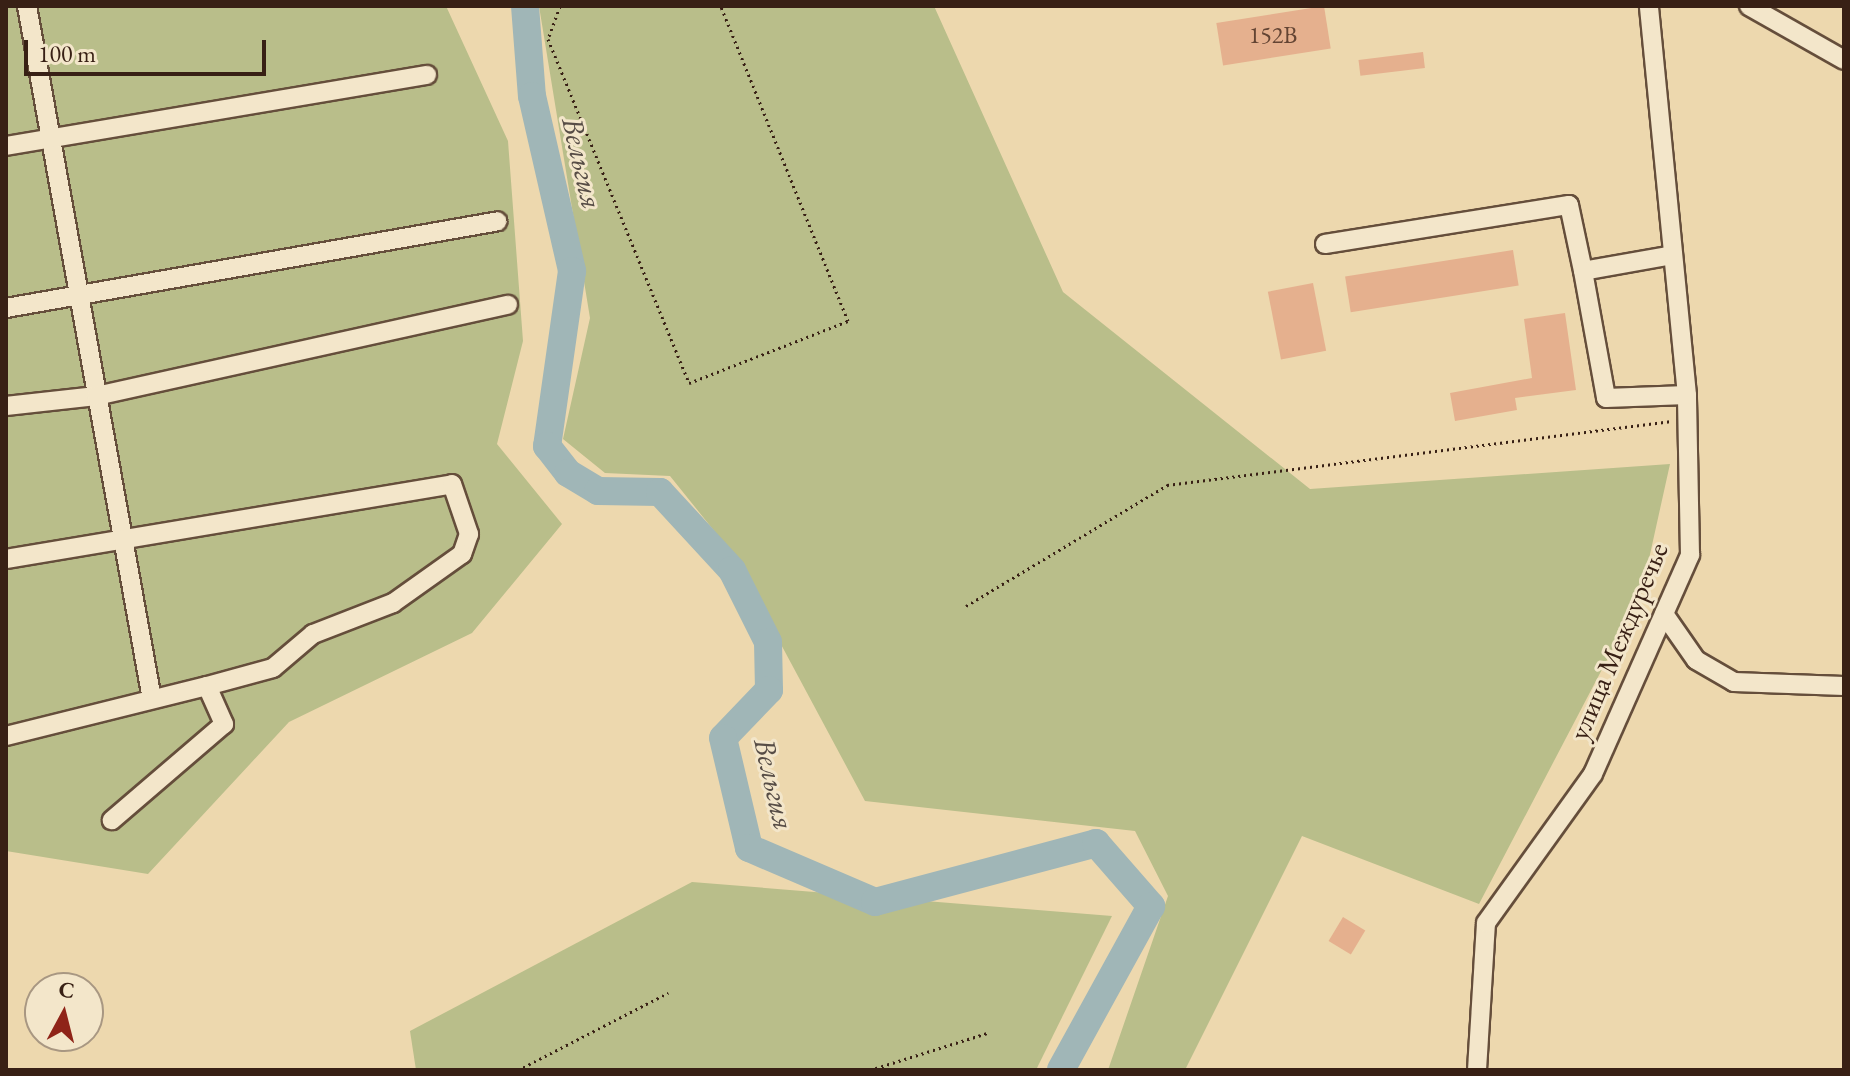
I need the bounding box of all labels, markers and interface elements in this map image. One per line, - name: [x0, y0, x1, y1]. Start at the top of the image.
- house number: 152В: [1249, 21, 1297, 49]
- scale bar: [28, 24, 270, 74]
- text: 100 m: [38, 38, 96, 69]
- water label: Вельгия: [554, 113, 610, 213]
- street label: улица Междуречье: [1561, 537, 1675, 745]
- water label: Вельгия: [746, 734, 802, 834]
- north arrow: [24, 972, 104, 1052]
- text: С: [57, 974, 76, 1005]

